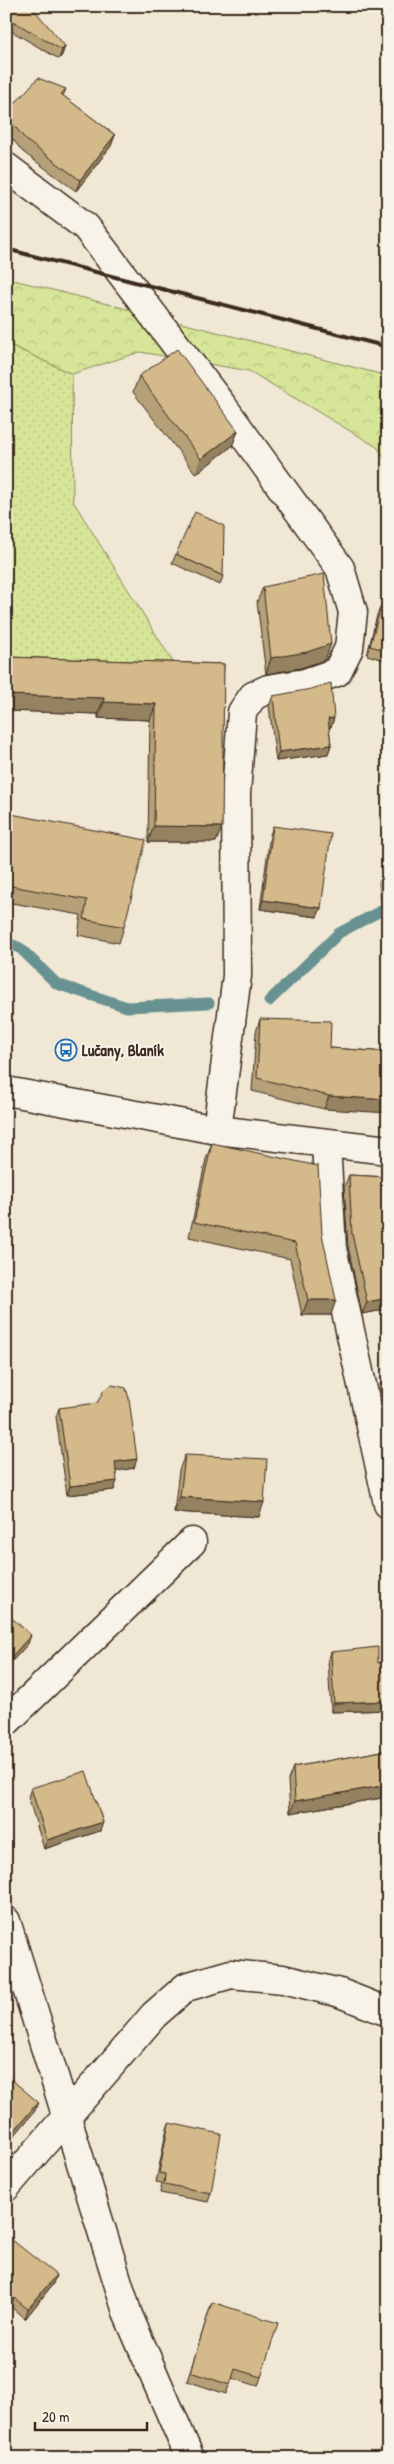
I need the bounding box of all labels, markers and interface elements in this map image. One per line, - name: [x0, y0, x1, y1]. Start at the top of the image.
- bus stop icon: Lučany, Blaník: [54, 1038, 78, 1062]
- place label: Lučany, Blaník: [82, 1039, 164, 1062]
- scale bar: [35, 2399, 148, 2431]
- text: 20 m: [42, 2406, 69, 2427]

